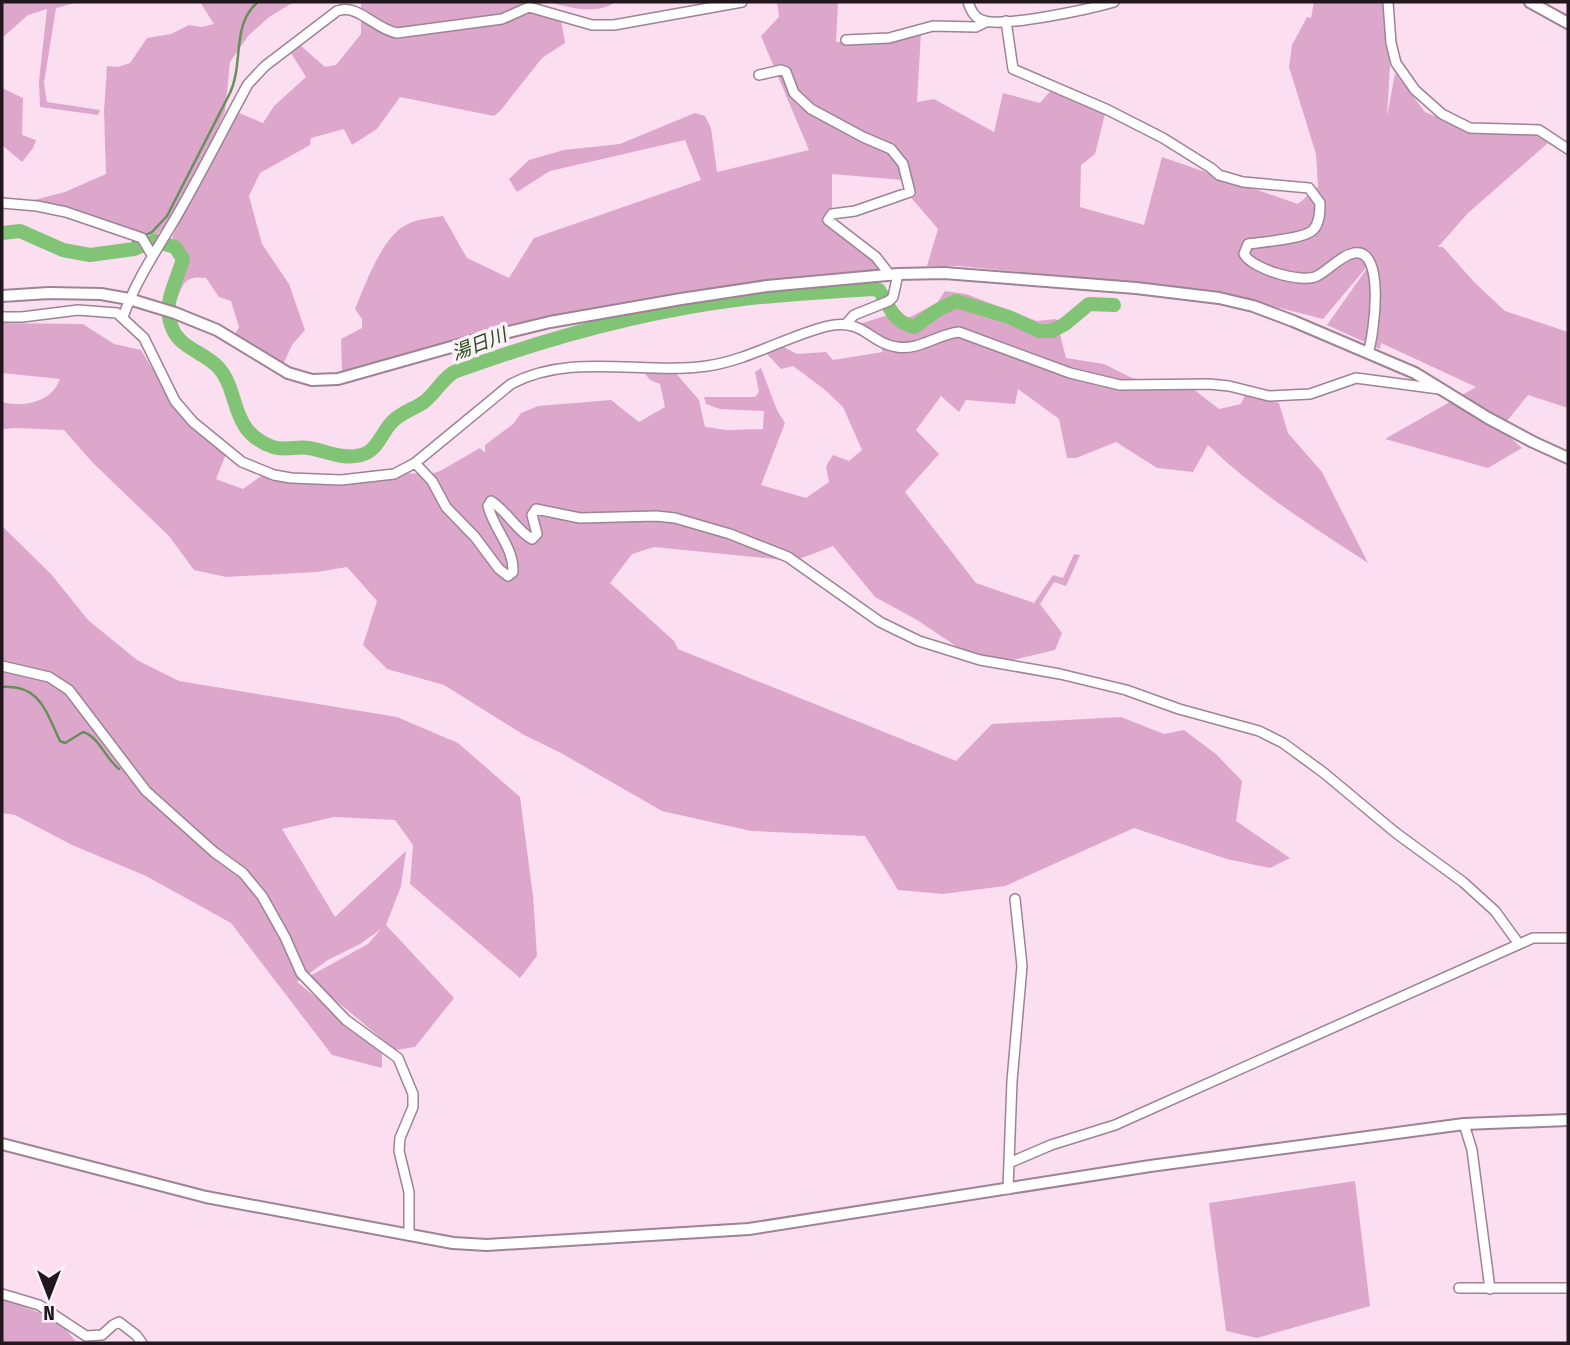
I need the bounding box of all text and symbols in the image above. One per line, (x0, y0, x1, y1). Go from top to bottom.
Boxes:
water label: 湯日川 (448, 322, 512, 365)
north arrow (14, 1261, 84, 1331)
text: N (43, 1301, 55, 1324)

